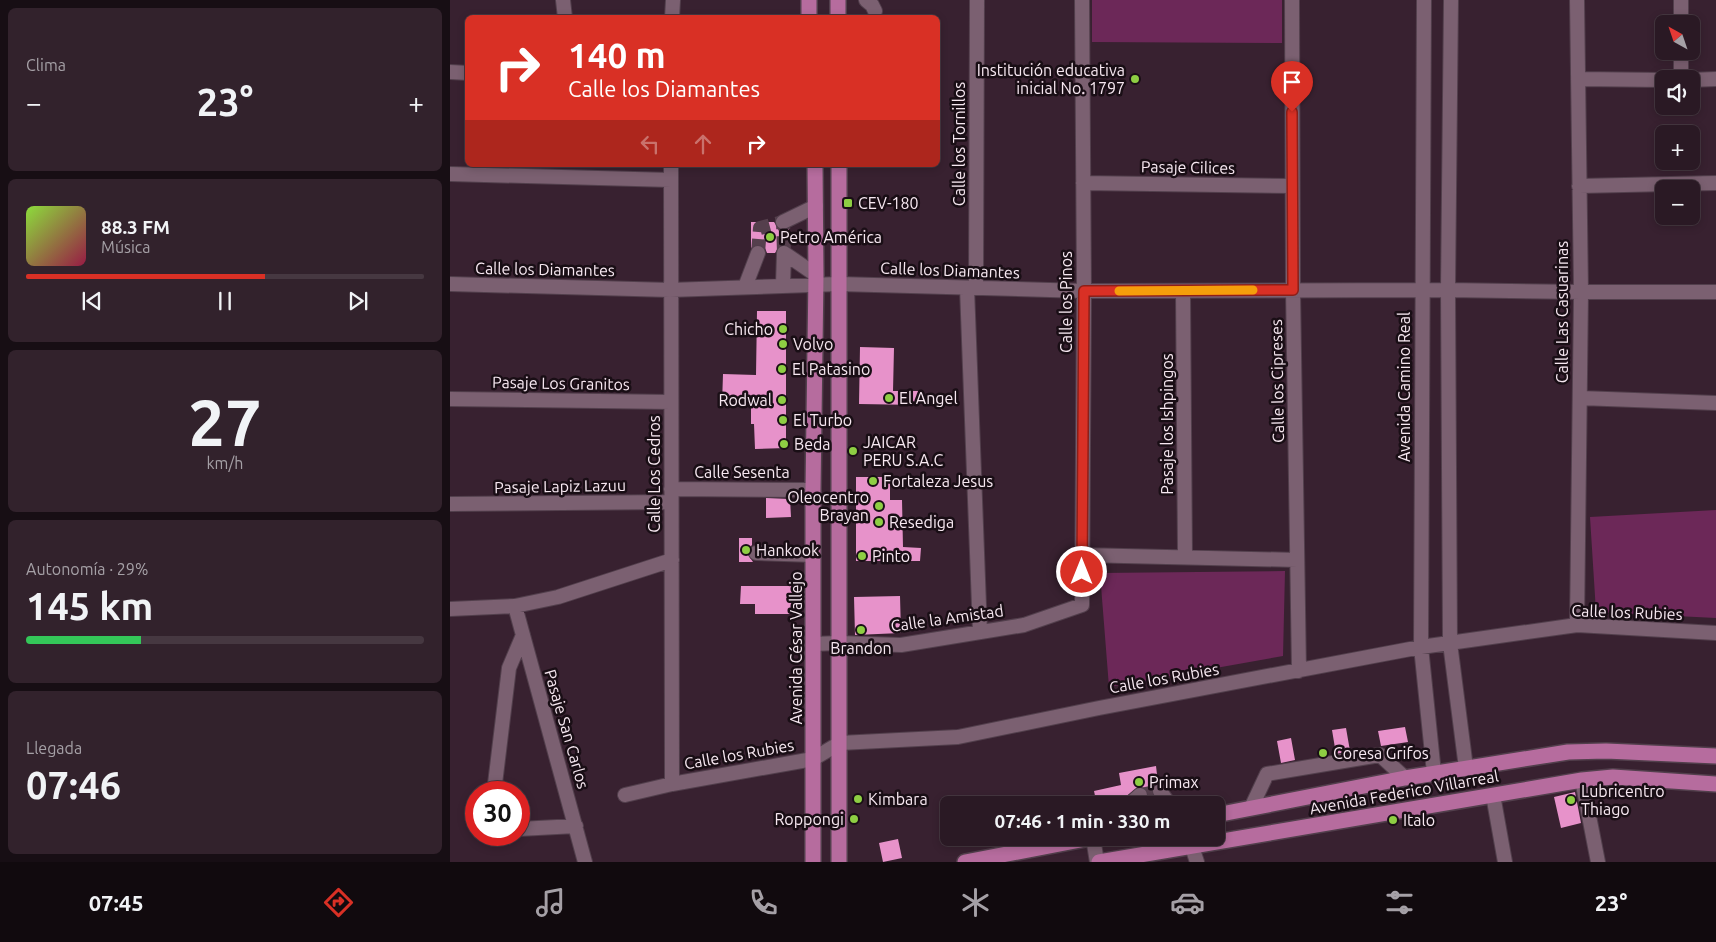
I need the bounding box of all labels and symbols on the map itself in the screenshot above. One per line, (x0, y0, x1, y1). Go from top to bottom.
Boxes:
north arrow (1655, 15, 1700, 60)
place label: Institución educativa inicial No. 1797 (977, 61, 1125, 97)
pin (1271, 61, 1313, 112)
marker: Institución educativa inicial No. 1797 (1129, 73, 1141, 85)
street label: Calle los Tornillos (950, 82, 968, 206)
street label: Pasaje Cilices (1141, 157, 1235, 177)
place label: CEV-180 (858, 194, 919, 212)
marker: CEV-180 (842, 197, 854, 209)
place label: Petro América (780, 228, 882, 246)
marker: Petro América (764, 231, 776, 243)
street label: Calle Las Casuarinas (1553, 241, 1571, 383)
street label: Calle los Pinos (1057, 251, 1075, 353)
street label: Calle los Diamantes (475, 259, 615, 279)
street label: Calle los Diamantes (880, 259, 1020, 281)
street label: Avenida Camino Real (1395, 312, 1413, 462)
street label: Calle los Cipreses (1267, 319, 1287, 443)
place label: Chicho (724, 320, 773, 338)
marker: Chicho (777, 323, 789, 335)
place label: Volvo (793, 335, 833, 353)
marker: Volvo (777, 338, 789, 350)
street label: Pasaje los Ishpingos (1158, 353, 1176, 495)
place label: El Patasino (792, 360, 870, 378)
marker: El Patasino (776, 363, 788, 375)
street label: Pasaje Los Granitos (492, 373, 630, 393)
place label: El Angel (899, 389, 958, 407)
place label: Rodwal (719, 391, 772, 409)
marker: El Angel (883, 392, 895, 404)
marker: Rodwal (776, 394, 788, 406)
place label: El Turbo (793, 411, 852, 429)
marker: El Turbo (777, 414, 789, 426)
street label: Calle Los Cedros (645, 415, 663, 533)
place label: JAICAR PERU S.A.C (863, 433, 943, 469)
place label: Beda (794, 435, 831, 453)
marker: Beda (778, 438, 790, 450)
marker: JAICAR PERU S.A.C (847, 445, 859, 457)
street label: Calle Sesenta (694, 463, 790, 481)
place label: Fortaleza Jesus (883, 472, 993, 490)
marker: Fortaleza Jesus (867, 475, 879, 487)
street label: Pasaje Lapiz Lazuu (494, 476, 626, 496)
place label: Oleocentro Brayan (787, 488, 869, 524)
marker: Oleocentro Brayan (873, 500, 885, 512)
place label: Resediga (889, 513, 954, 531)
marker: Resediga (873, 516, 885, 528)
place label: Hankook (756, 541, 819, 559)
marker: Hankook (740, 544, 752, 556)
position arrow (1055, 545, 1107, 597)
place label: Pinto (872, 547, 910, 565)
marker: Pinto (856, 550, 868, 562)
street label: Avenida César Vallejo (787, 571, 805, 725)
street label: Calle la Amistad (889, 601, 1005, 635)
street label: Calle los Rubies (1571, 601, 1683, 623)
marker: Brandon (855, 624, 867, 636)
place label: Brandon (830, 639, 892, 657)
street label: Calle los Rubies (1108, 659, 1220, 697)
street label: Pasaje San Carlos (541, 667, 593, 791)
street label: Calle los Rubies (683, 735, 795, 773)
place label: Coresa Grifos (1333, 744, 1429, 762)
marker: Coresa Grifos (1317, 747, 1329, 759)
street label: Avenida Federico Villarreal (1308, 767, 1500, 817)
place label: Primax (1149, 773, 1199, 791)
marker: Primax (1133, 776, 1145, 788)
speed limit sign: 30 (465, 781, 530, 846)
place label: Lubricentro Thiago (1581, 782, 1665, 818)
place label: Kimbara (868, 790, 928, 808)
marker: Kimbara (852, 793, 864, 805)
marker: Lubricentro Thiago (1565, 794, 1577, 806)
place label: Roppongi (774, 810, 844, 828)
place label: Italo (1403, 811, 1435, 829)
marker: Roppongi (848, 813, 860, 825)
marker: Italo (1387, 814, 1399, 826)

